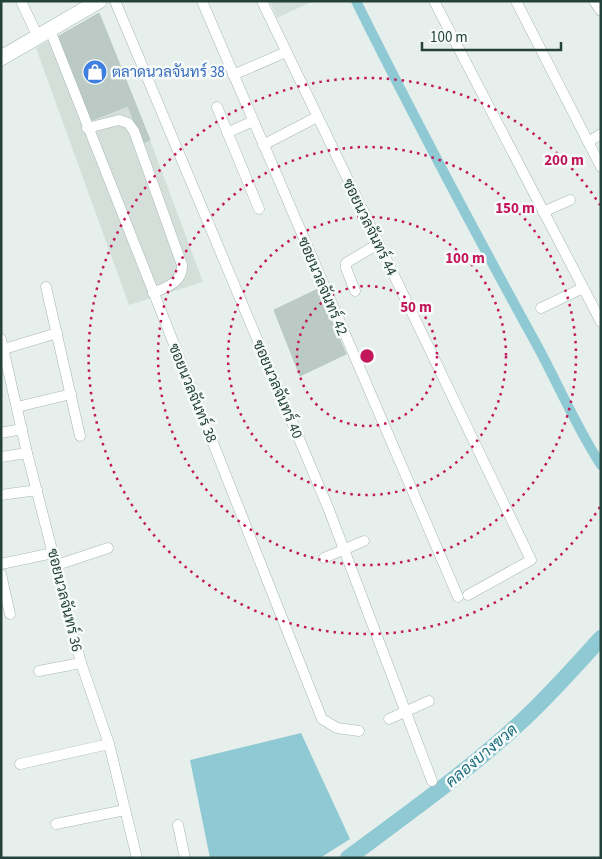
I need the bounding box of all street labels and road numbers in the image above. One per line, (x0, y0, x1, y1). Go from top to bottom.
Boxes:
street label: ซอยนวลจันทร์ 44 (337, 175, 402, 280)
street label: ซอยนวลจันทร์ 42 (292, 234, 353, 339)
street label: ซอยนวลจันทร์ 40 (247, 337, 308, 442)
street label: ซอยนวลจันทร์ 38 (163, 340, 222, 446)
street label: ซอยนวลจันทร์ 36 (42, 546, 87, 654)

